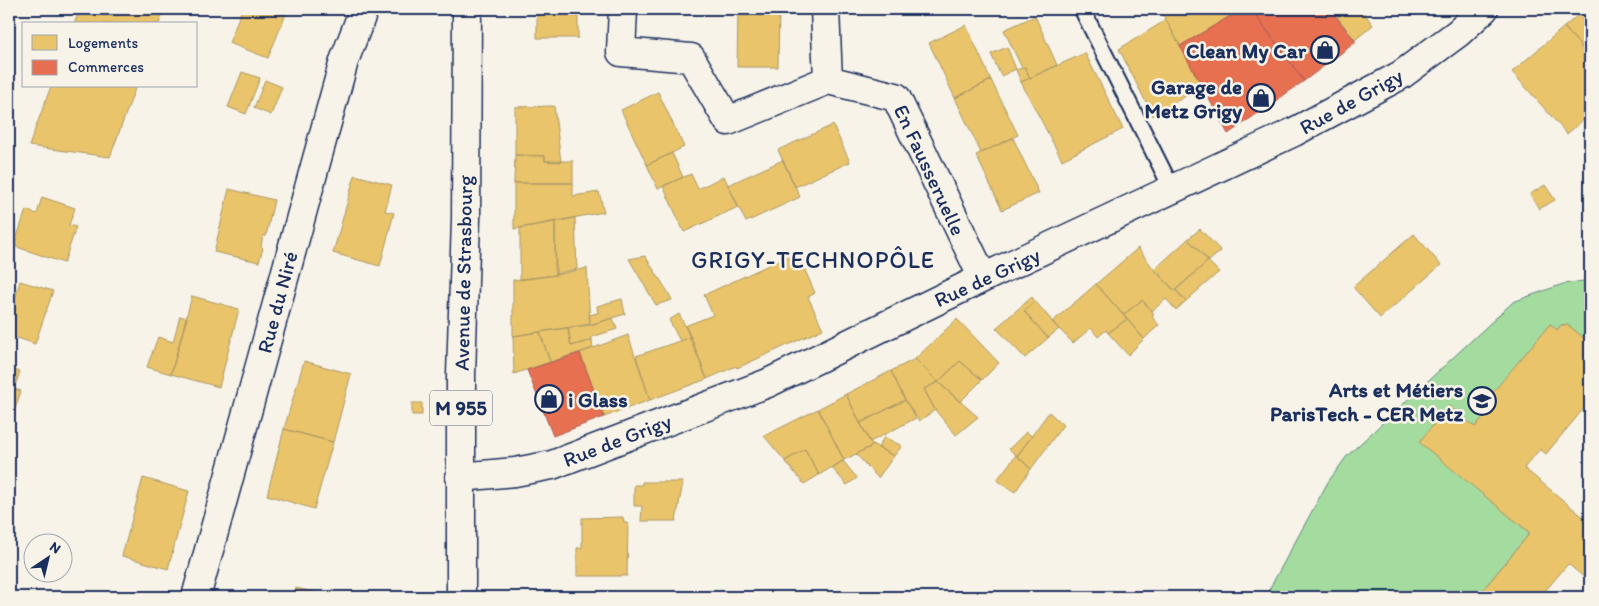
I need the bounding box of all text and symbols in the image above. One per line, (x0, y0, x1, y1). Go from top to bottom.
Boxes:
legend (22, 22, 198, 88)
text: Logements (68, 34, 139, 52)
shop icon: Clean My Car (1310, 35, 1340, 65)
place label: Clean My Car (1186, 38, 1307, 64)
text: Commerces (68, 58, 144, 76)
street label: Rue de Grigy (1295, 62, 1407, 140)
place label: Garage de Metz Grigy (1144, 74, 1242, 124)
shop icon: Garage de Metz Grigy (1246, 83, 1276, 113)
street label: En Fausseruelle (889, 101, 971, 239)
street label: Avenue de Strasbourg (449, 175, 477, 371)
street label: Rue de Grigy (930, 242, 1044, 312)
district label: GRIGY-TECHNOPÔLE (691, 245, 935, 274)
street label: Rue du Niré (251, 248, 303, 356)
place label: Arts et Métiers ParisTech - CER Metz (1270, 377, 1463, 426)
shop icon: i Glass (534, 384, 564, 414)
school or university icon: Arts et Métiers ParisTech - CER Metz (1467, 386, 1497, 416)
place label: i Glass (568, 387, 628, 412)
road number: M 955 (430, 390, 492, 426)
street label: Rue de Grigy (559, 408, 675, 472)
north arrow (22, 534, 72, 584)
text: N (46, 538, 64, 557)

